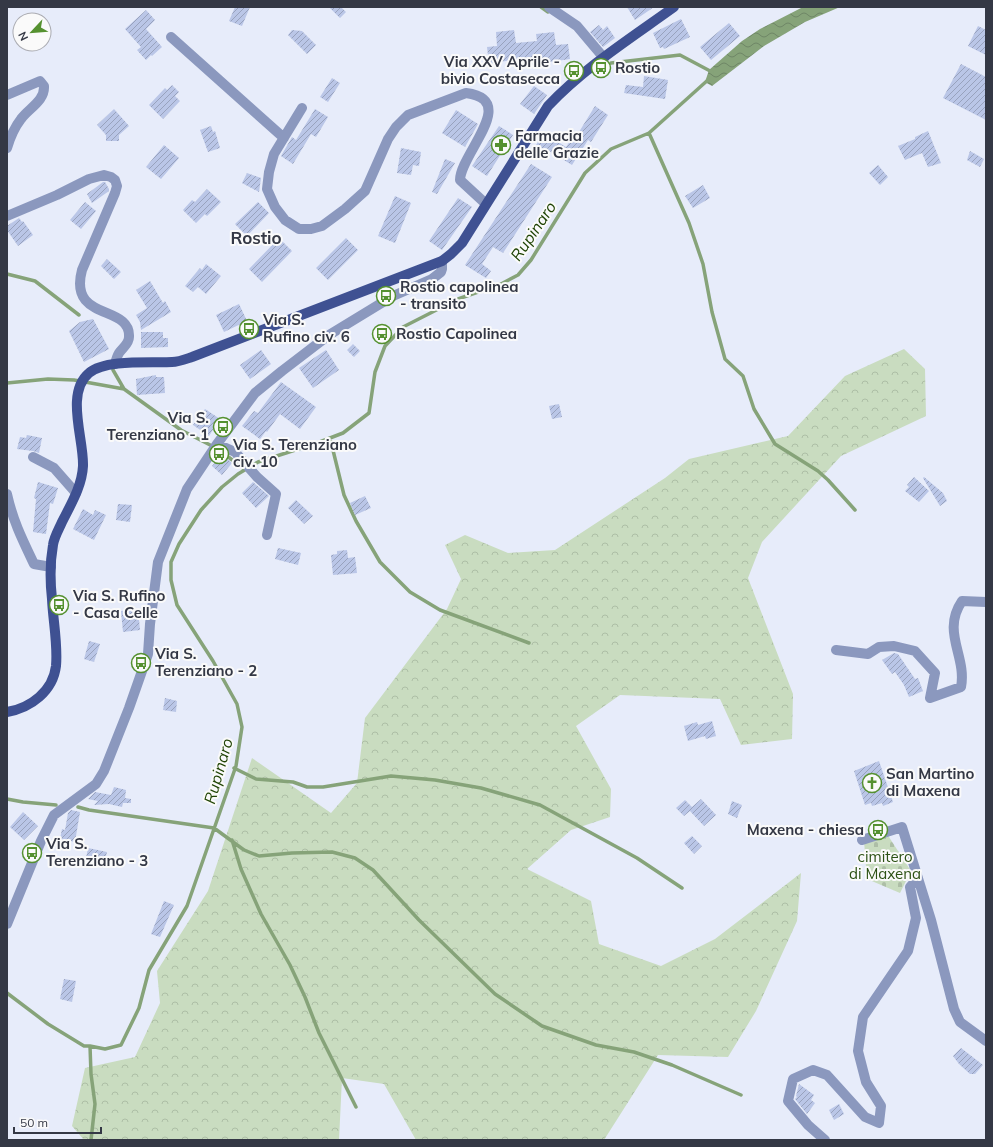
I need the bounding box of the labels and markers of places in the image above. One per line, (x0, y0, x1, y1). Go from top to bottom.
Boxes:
place label: Via XXV Aprile - bivio Costasecca (441, 52, 560, 88)
bus stop icon: Rostio (590, 57, 612, 79)
place label: Rostio (615, 58, 660, 77)
bus stop icon: Via XXV Aprile - bivio Costasecca (563, 60, 585, 82)
place label: Farmacia delle Grazie (515, 126, 599, 162)
pharmacy icon: Farmacia delle Grazie (490, 134, 512, 156)
place label: Rostio capolinea - transito (400, 277, 519, 313)
bus stop icon: Rostio capolinea - transito (375, 285, 397, 307)
place label: Via S. Rufino civ. 6 (262, 310, 350, 346)
bus stop icon: Via S. Rufino civ. 6 (238, 318, 260, 340)
bus stop icon: Rostio Capolinea (371, 323, 393, 345)
place label: Rostio Capolinea (396, 324, 517, 343)
place label: Via S. Terenziano - 1 (107, 408, 209, 444)
bus stop icon: Via S. Terenziano - 1 (212, 416, 234, 438)
place label: Via S. Terenziano civ. 10 (232, 435, 357, 471)
bus stop icon: Via S. Terenziano civ. 10 (208, 443, 230, 465)
place label: Via S. Rufino - Casa Celle (72, 586, 165, 622)
bus stop icon: Via S. Rufino - Casa Celle (48, 594, 70, 616)
place label: Via S. Terenziano - 2 (154, 644, 257, 680)
bus stop icon: Via S. Terenziano - 2 (130, 652, 152, 674)
place label: San Martino di Maxena (886, 764, 974, 800)
church icon: San Martino di Maxena (861, 772, 883, 794)
bus stop icon: Maxena - chiesa (867, 819, 889, 841)
place label: Maxena - chiesa (747, 820, 864, 839)
place label: Via S. Terenziano - 3 (45, 834, 148, 870)
bus stop icon: Via S. Terenziano - 3 (21, 842, 43, 864)

